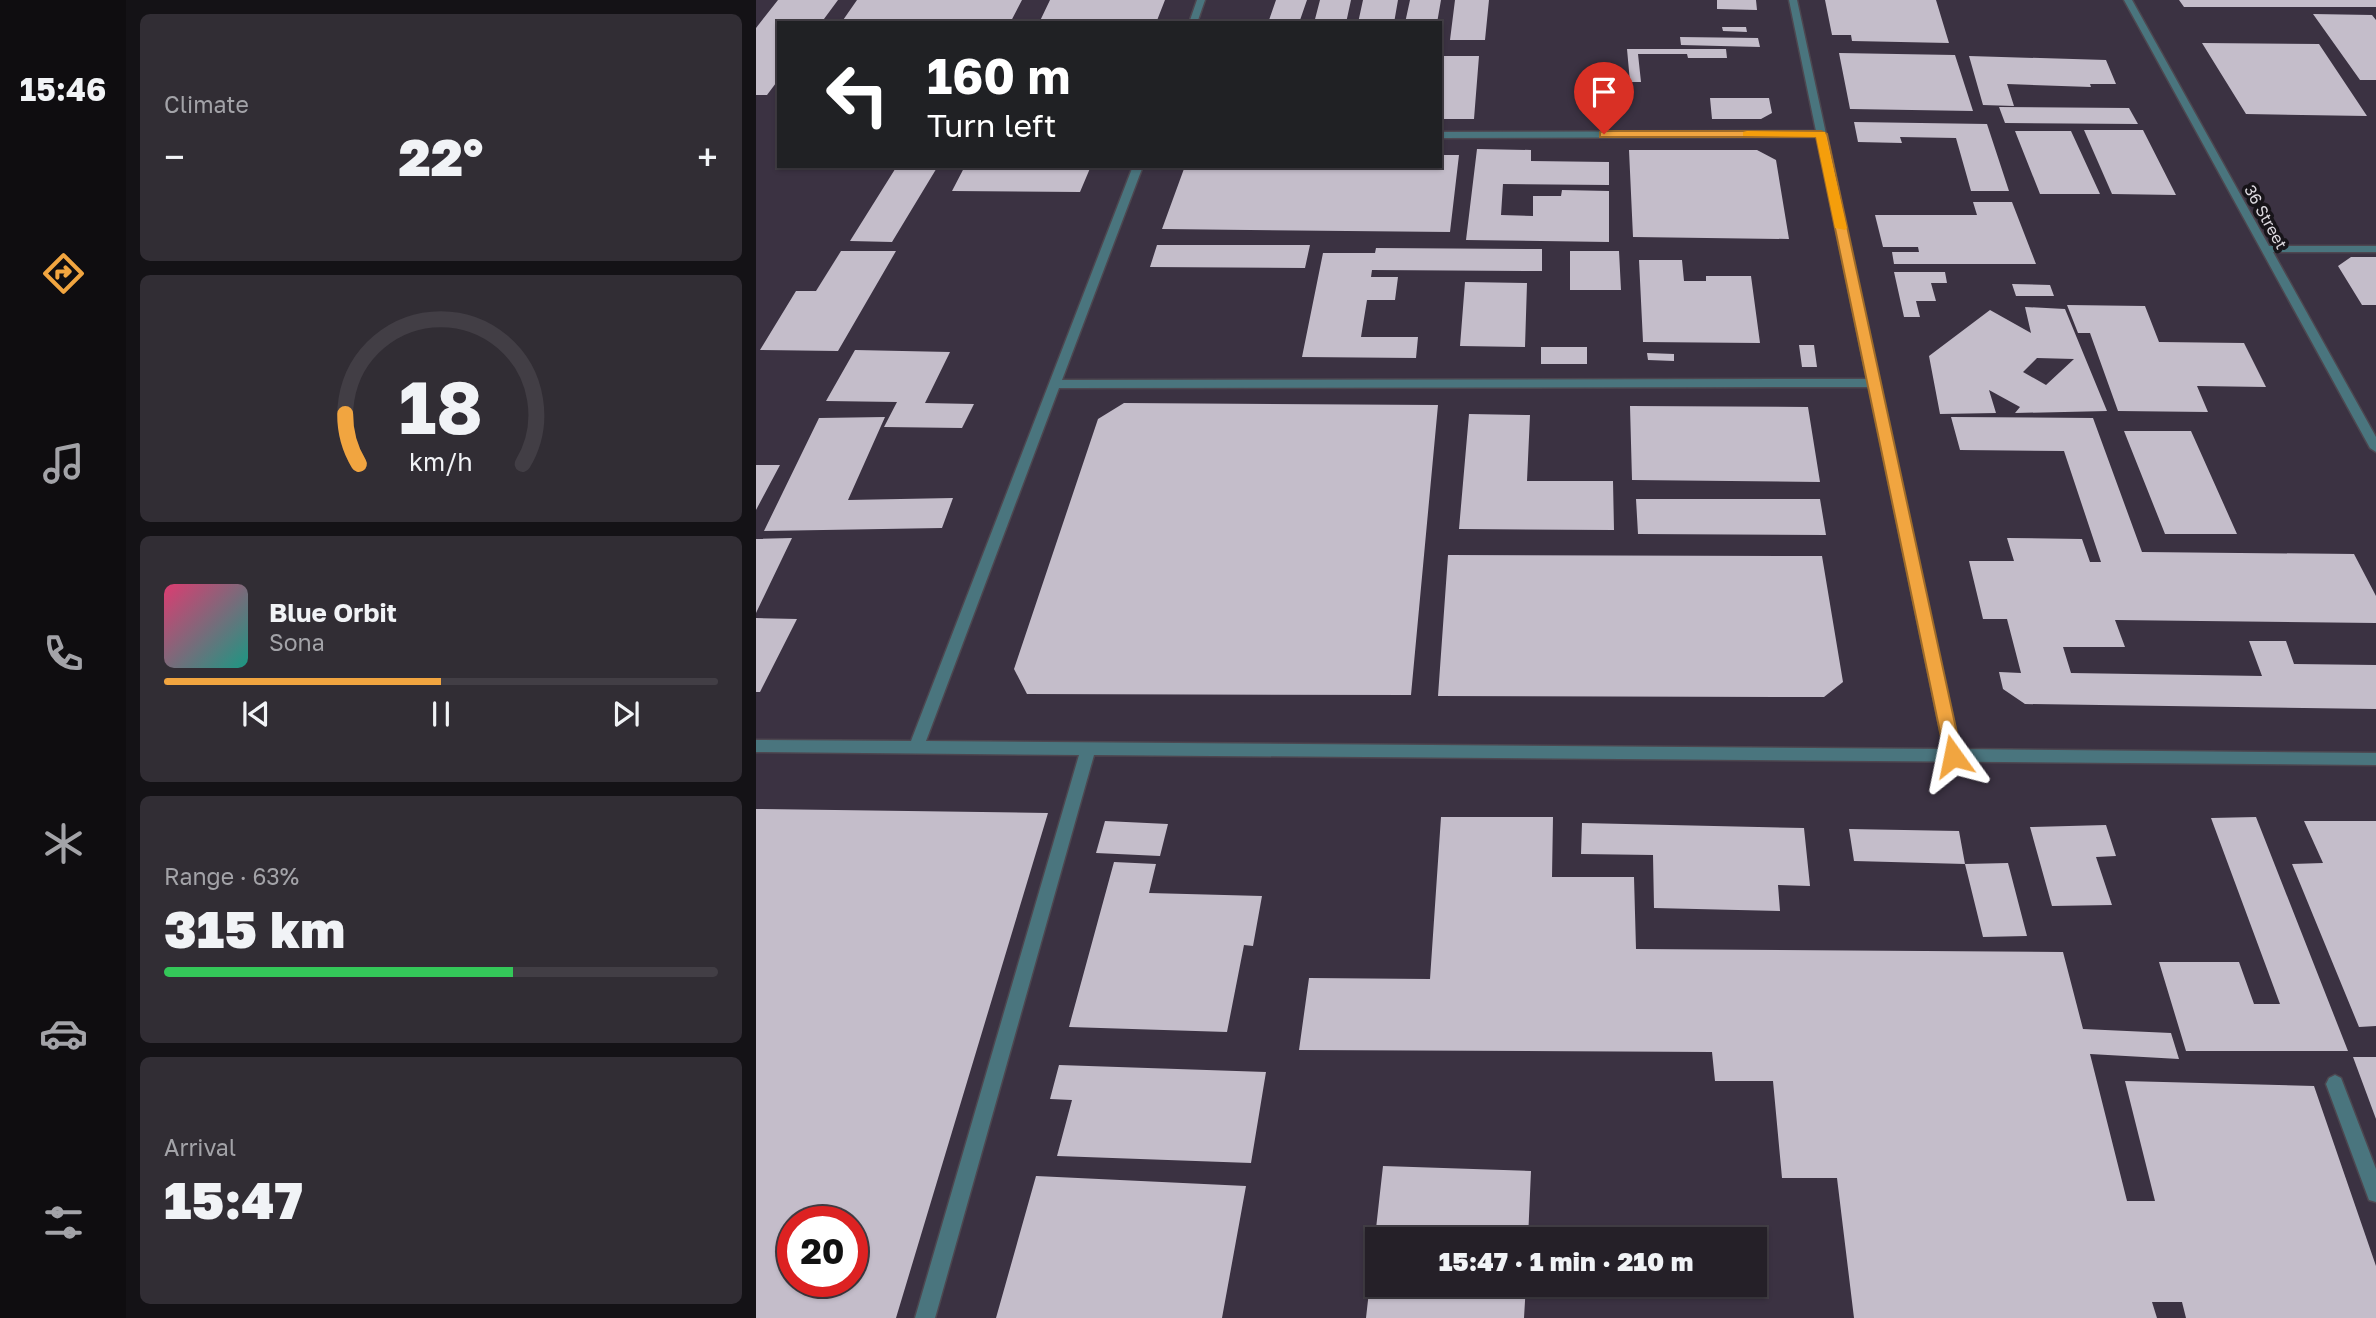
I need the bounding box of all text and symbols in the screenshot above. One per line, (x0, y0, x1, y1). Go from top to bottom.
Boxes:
text: 160 m (927, 46, 1070, 105)
icon: left (812, 49, 903, 140)
pin (1574, 62, 1634, 134)
text: 15:46 (20, 70, 106, 108)
icon: arrive (1585, 73, 1623, 111)
text: Climate (164, 90, 249, 118)
text: Turn left (927, 106, 1056, 144)
text: 22° (399, 125, 483, 187)
text: − (164, 134, 185, 179)
text: + (697, 134, 718, 179)
street label: 36 Street (2240, 181, 2292, 253)
icon: directions (39, 249, 88, 298)
text: 18 (399, 364, 483, 451)
icon: music (39, 439, 88, 488)
text: km/h (409, 446, 473, 477)
text: Blue Orbit (269, 597, 397, 628)
text: Sona (269, 628, 325, 656)
icon: phone (39, 629, 88, 678)
icon: previous (237, 695, 275, 733)
icon: pause (422, 695, 460, 733)
icon: next (607, 695, 645, 733)
position arrow (1916, 719, 1990, 793)
icon: climate (39, 819, 88, 868)
text: Range · 63% (164, 862, 299, 890)
text: 315 km (164, 897, 345, 959)
icon: car (39, 1009, 88, 1058)
text: Arrival (164, 1133, 236, 1161)
text: 15:47 (164, 1168, 303, 1230)
icon: filters (39, 1198, 88, 1247)
speed limit sign: 20 (777, 1206, 868, 1297)
text: 15:47 · 1 min · 210 m (1439, 1246, 1693, 1277)

